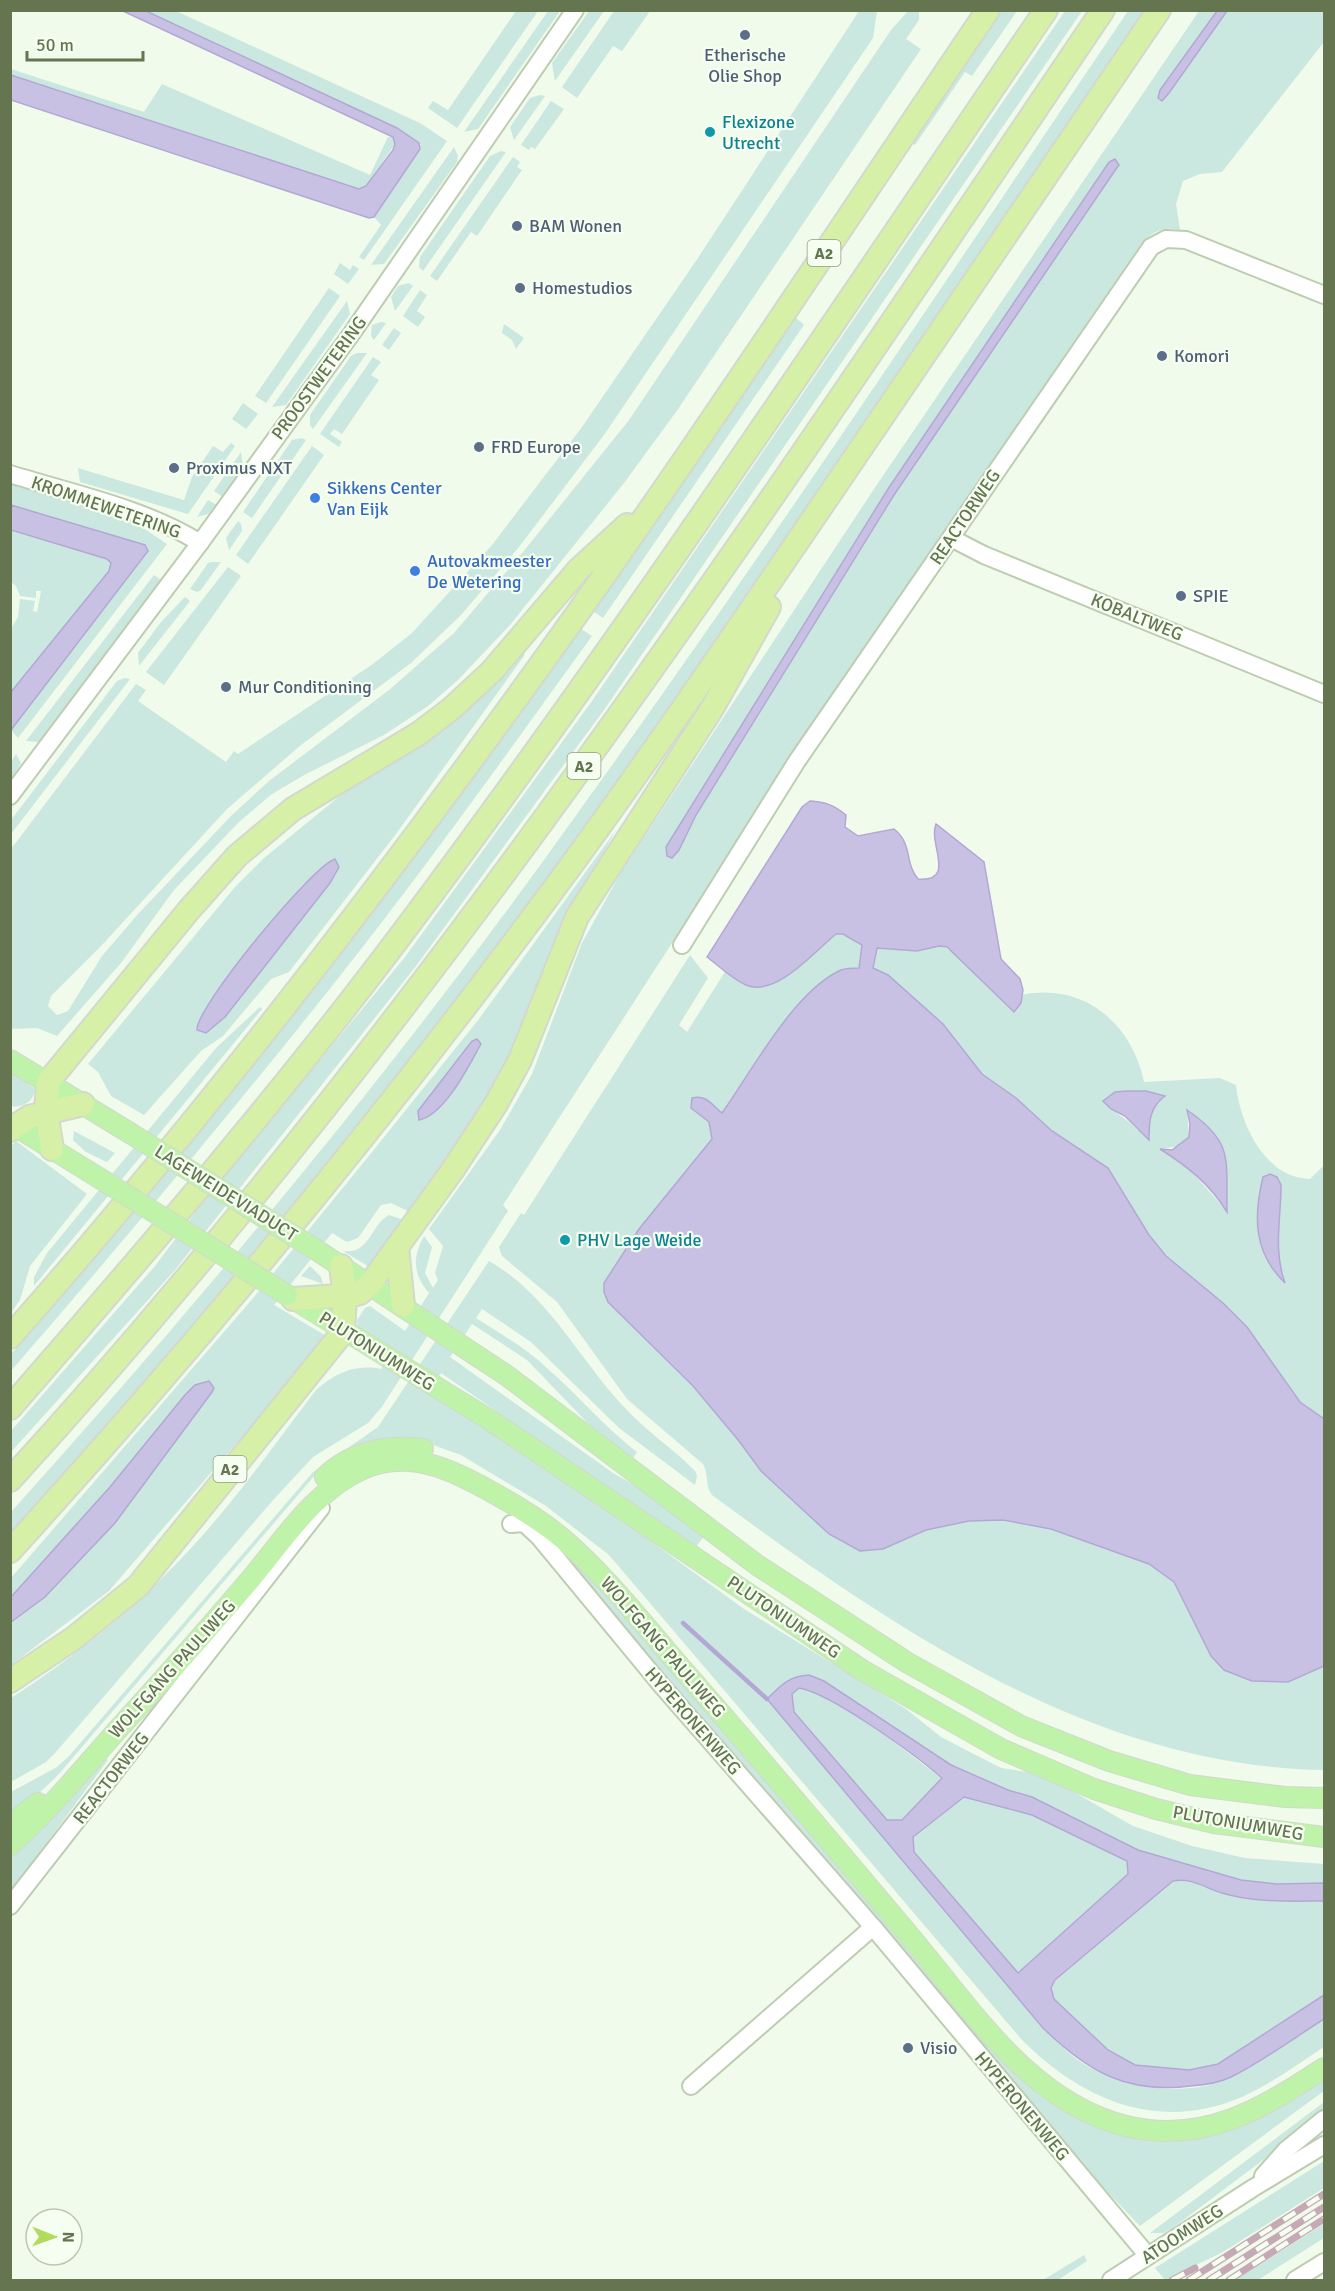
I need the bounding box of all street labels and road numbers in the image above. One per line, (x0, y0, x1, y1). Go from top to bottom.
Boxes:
road number: A2 (808, 240, 840, 266)
street label: PROOSTWETERING (267, 312, 371, 444)
street label: REACTORWEG (925, 465, 1005, 569)
street label: KROMMEWETERING (28, 471, 184, 543)
street label: KOBALTWEG (1088, 589, 1186, 645)
road number: A2 (568, 753, 600, 779)
street label: LAGEWEIDEVIADUCT (151, 1140, 302, 1246)
street label: PLUTONIUMWEG (315, 1307, 439, 1395)
road number: A2 (214, 1456, 246, 1482)
street label: PLUTONIUMWEG (723, 1571, 845, 1663)
street label: WOLFGANG PAULIWEG (596, 1572, 730, 1722)
street label: WOLFGANG PAULIWEG (104, 1595, 240, 1743)
street label: HYPERONENWEG (640, 1663, 746, 1779)
street label: REACTORWEG (68, 1728, 154, 1828)
street label: PLUTONIUMWEG (1171, 1801, 1305, 1845)
street label: HYPERONENWEG (970, 2047, 1074, 2165)
street label: ATOOMWEG (1137, 2199, 1227, 2269)

